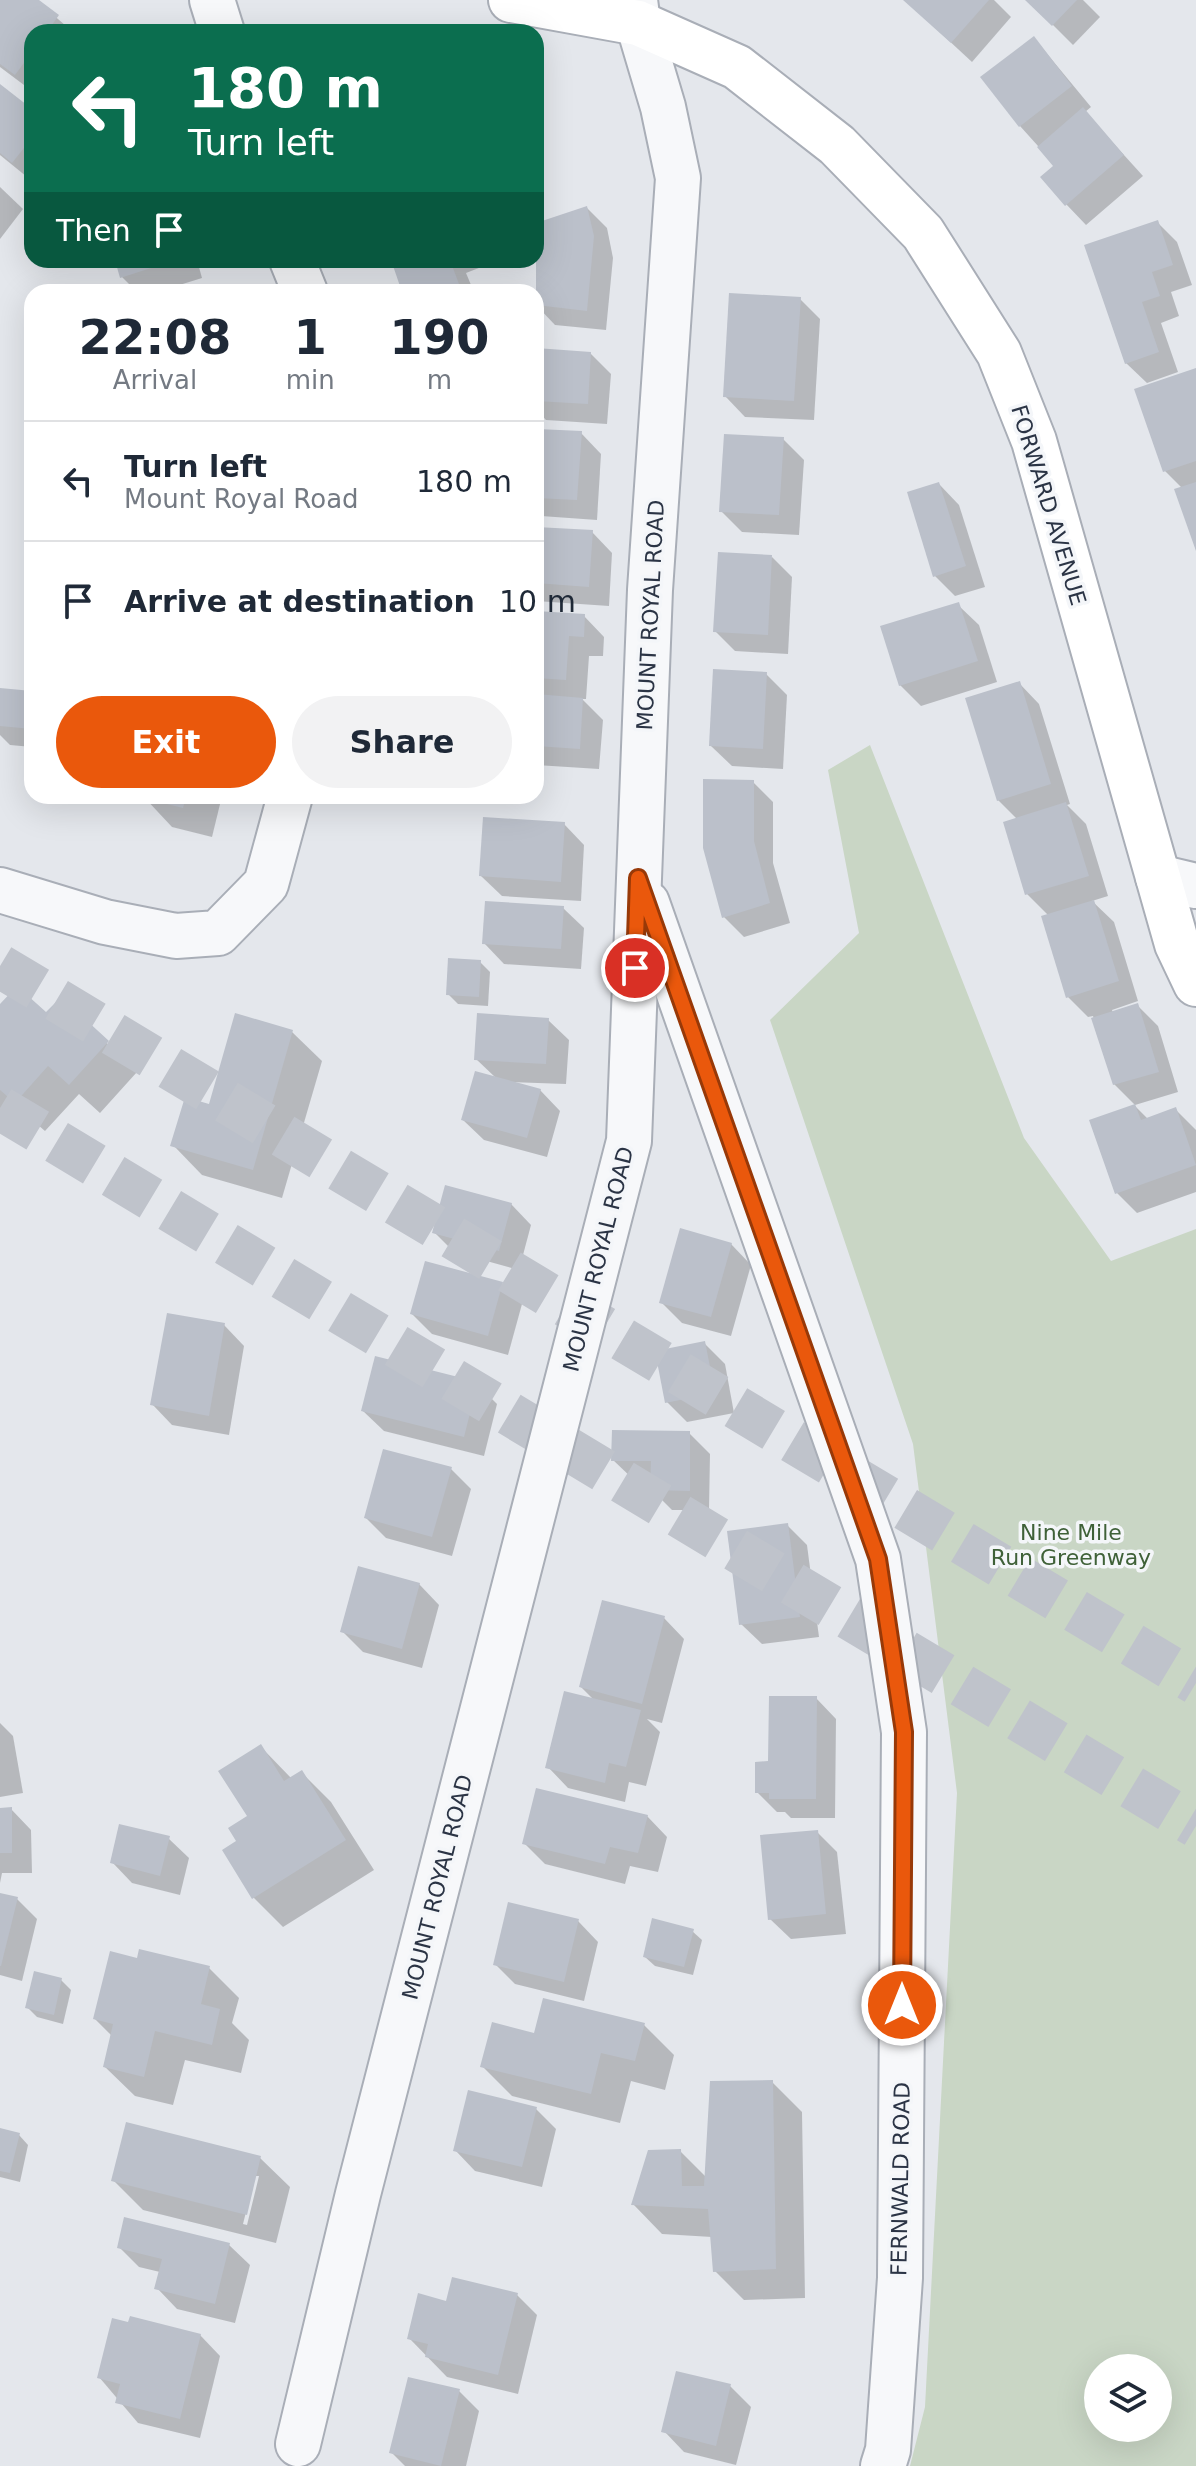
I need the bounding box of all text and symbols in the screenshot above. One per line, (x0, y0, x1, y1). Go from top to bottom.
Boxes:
text: 180 m (188, 55, 383, 120)
icon: left (56, 56, 160, 160)
text: Turn left (188, 122, 334, 163)
icon: arrive (147, 208, 191, 252)
text: Then (56, 213, 131, 248)
text: 22:08 (78, 309, 231, 365)
text: 1 (294, 309, 327, 365)
text: 190 (389, 309, 489, 365)
text: Arrival (113, 365, 197, 395)
text: min (286, 365, 335, 395)
text: m (427, 365, 452, 395)
street label: FORWARD AVENUE (1006, 402, 1091, 608)
text: Turn left (124, 449, 267, 484)
icon: left (56, 459, 100, 503)
text: 180 m (416, 464, 512, 499)
text: Mount Royal Road (124, 484, 359, 514)
street label: MOUNT ROYAL ROAD (632, 499, 669, 731)
icon: arrive (56, 579, 100, 623)
text: Arrive at destination (124, 584, 475, 619)
text: 10 m (499, 584, 576, 619)
button: Exit (56, 696, 276, 788)
button: Share (292, 696, 512, 788)
pin (601, 934, 669, 1002)
icon: arrive (613, 946, 657, 990)
street label: MOUNT ROYAL ROAD (558, 1144, 639, 1374)
park label: Nine Mile Run Greenway (991, 1520, 1151, 1570)
street label: MOUNT ROYAL ROAD (397, 1772, 478, 2002)
position arrow (860, 1963, 944, 2047)
street label: FERNWALD ROAD (886, 2082, 915, 2276)
map controls (1084, 2354, 1172, 2442)
button: layers (1084, 2354, 1172, 2442)

